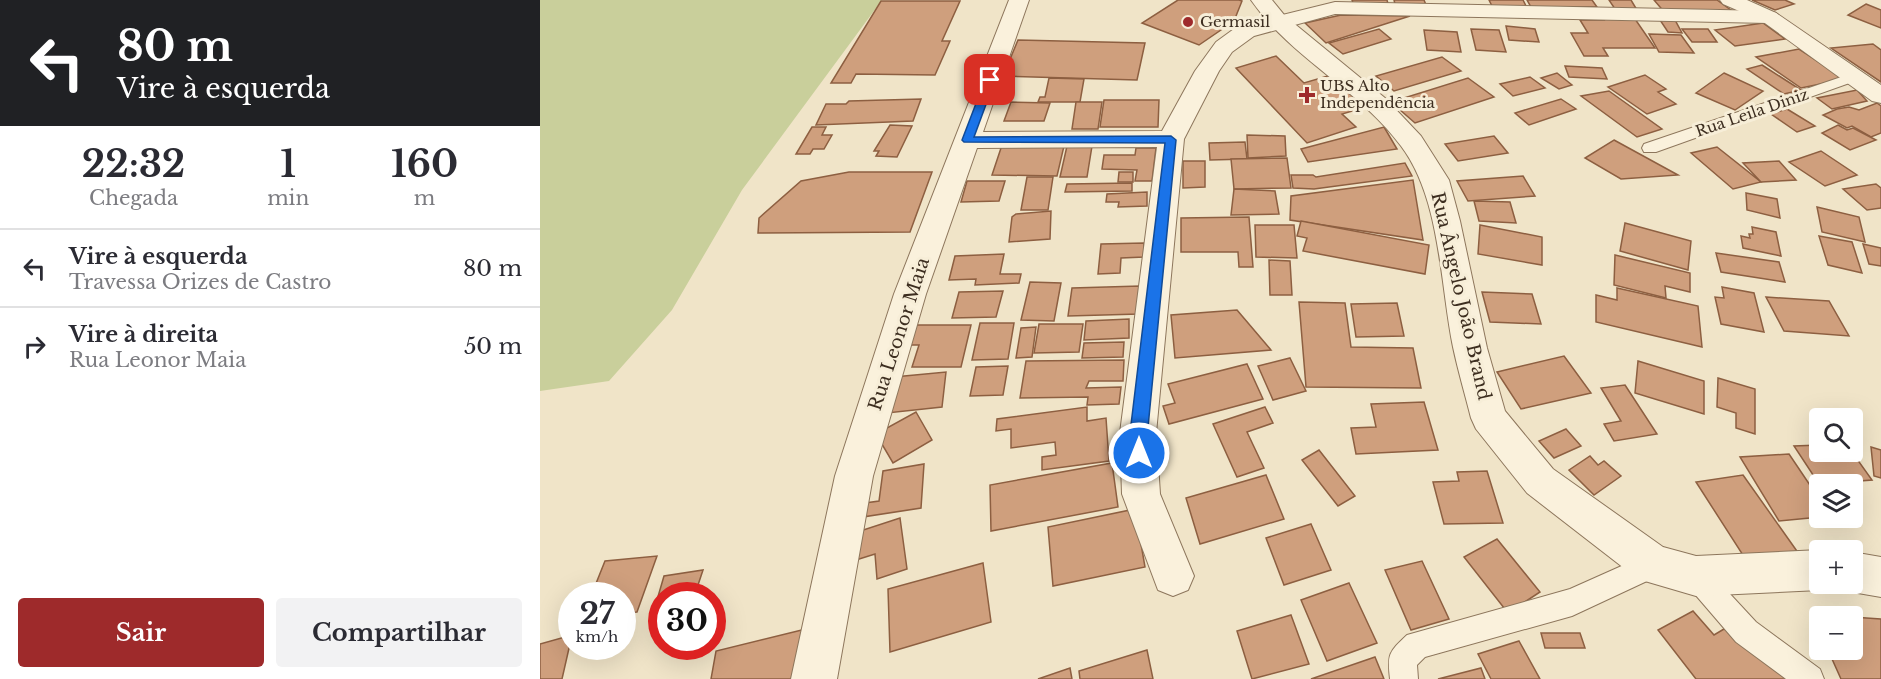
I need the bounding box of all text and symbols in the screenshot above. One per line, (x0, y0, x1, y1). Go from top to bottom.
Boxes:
place label: Germasil (1200, 12, 1270, 31)
marker: Germasil (1181, 15, 1195, 29)
text: 80 m (117, 20, 233, 72)
icon: left (18, 24, 96, 102)
pin (964, 54, 1015, 105)
icon: arrive (973, 63, 1006, 96)
text: Vire à esquerda (117, 72, 330, 105)
place label: UBS Alto Independência (1320, 76, 1436, 112)
street label: Rua Leila Diniz (1693, 84, 1811, 141)
marker: UBS Alto Independência (1298, 86, 1316, 104)
text: 22:32 (82, 142, 185, 187)
text: 1 (280, 142, 296, 187)
text: 160 (391, 142, 458, 187)
text: Chegada (89, 186, 178, 210)
text: min (267, 186, 309, 210)
text: m (414, 186, 435, 210)
street label: Rua Ângelo João Brand (1426, 190, 1497, 402)
text: Vire à esquerda (69, 243, 248, 270)
icon: left (18, 252, 51, 285)
text: 80 m (463, 255, 522, 282)
street label: Rua Leonor Maia (864, 255, 934, 413)
text: Travessa Orizes de Castro (69, 270, 331, 294)
text: Vire à direita (69, 321, 218, 348)
icon: right (18, 330, 51, 363)
text: 50 m (464, 333, 522, 360)
text: Rua Leonor Maia (69, 348, 246, 372)
map controls (1809, 408, 1863, 660)
button: search (1809, 408, 1863, 462)
position arrow (1107, 421, 1171, 485)
button: layers (1809, 474, 1863, 528)
button: + (1809, 540, 1863, 594)
speed limit sign: 30 (648, 582, 726, 660)
text: 27 (579, 595, 615, 632)
button: Sair (18, 598, 264, 667)
button: Compartilhar (276, 598, 522, 667)
button: − (1809, 606, 1863, 660)
text: km/h (576, 627, 618, 646)

